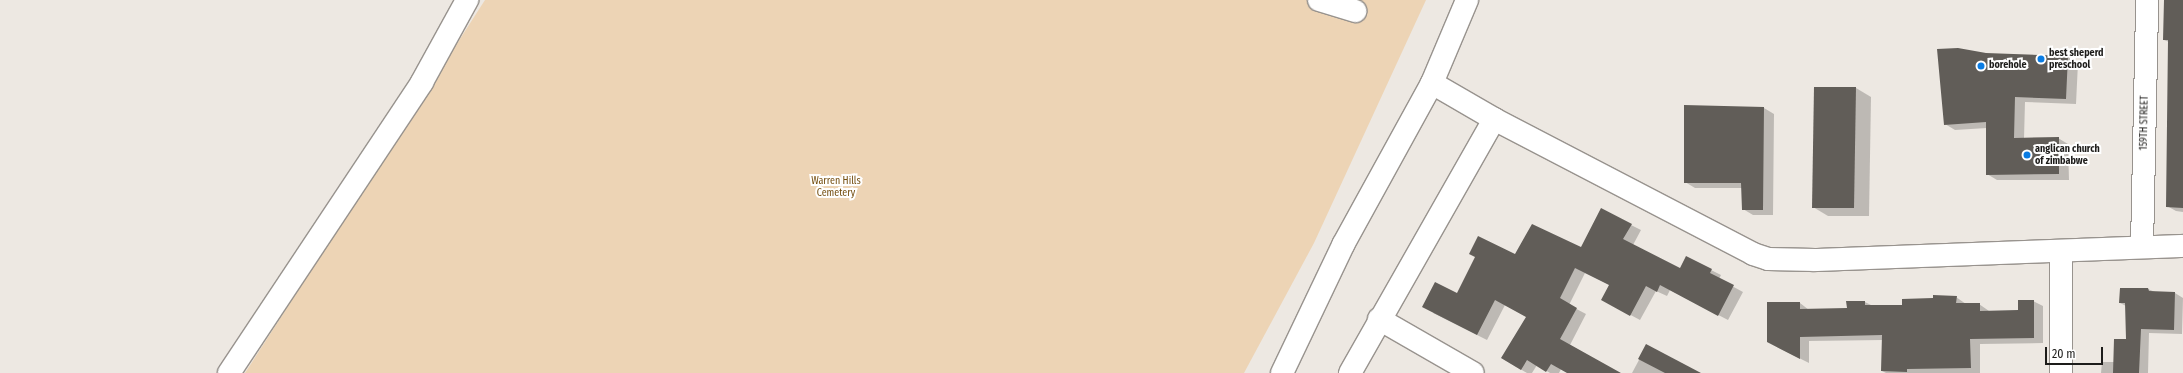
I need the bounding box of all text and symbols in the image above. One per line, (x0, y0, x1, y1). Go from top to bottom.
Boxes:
place label: best sheperd preschool (2049, 47, 2103, 70)
marker: best sheperd preschool (2036, 54, 2046, 64)
place label: borehole (1989, 60, 2027, 72)
marker: borehole (1976, 61, 1986, 71)
street label: 159TH STREET (2139, 95, 2151, 151)
place label: anglican church of zimbabwe (2035, 143, 2100, 166)
marker: anglican church of zimbabwe (2022, 150, 2032, 160)
park label: Warren Hills Cemetery (811, 175, 861, 198)
scale bar (2047, 339, 2105, 365)
text: 20 m (2052, 347, 2076, 361)

